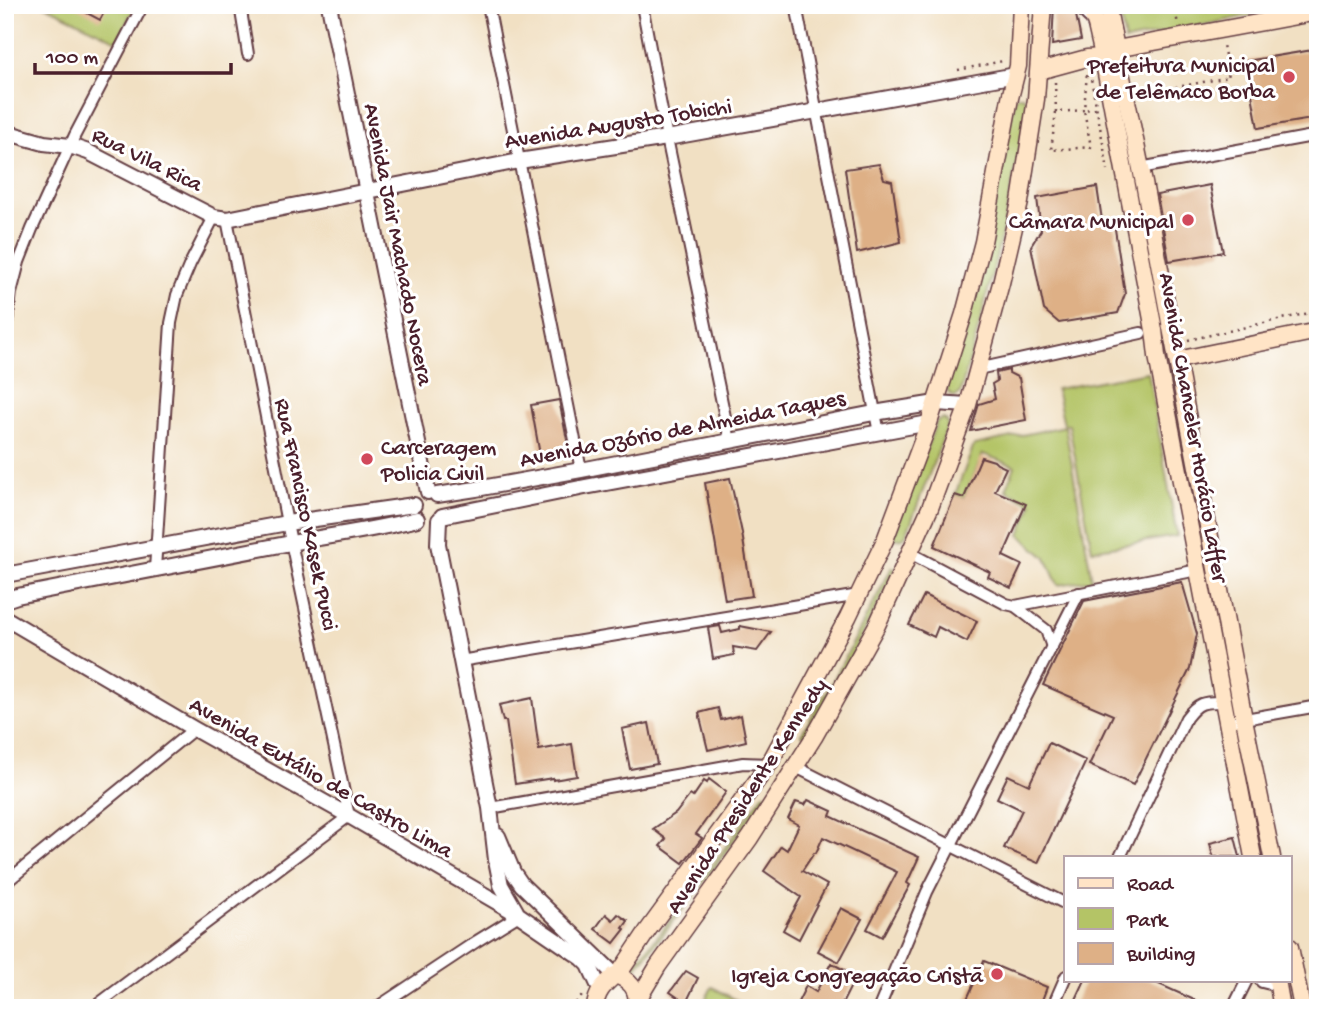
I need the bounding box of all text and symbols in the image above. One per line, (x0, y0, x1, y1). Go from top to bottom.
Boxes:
scale bar (35, 32, 231, 76)
text: 100 m (45, 47, 98, 72)
place label: Prefeitura Municipal de Telêmaco Borba (1086, 54, 1276, 107)
marker: Prefeitura Municipal de Telêmaco Borba (1281, 69, 1297, 85)
street label: Avenida Augusto Tobichi (503, 94, 734, 157)
street label: Avenida Jair Machado Nocera (356, 101, 437, 389)
street label: Rua Vila Rica (87, 123, 207, 200)
place label: Câmara Municipal (1009, 210, 1174, 237)
marker: Câmara Municipal (1180, 212, 1196, 228)
street label: Avenida Chanceler Horácio Laffer (1151, 271, 1232, 586)
street label: Avenida Ozório de Almeida Taques (518, 386, 848, 475)
street label: Rua Francisco Kasek Pucci (267, 396, 342, 633)
place label: Carceragem Policia Civil (380, 436, 496, 489)
marker: Carceragem Policia Civil (359, 451, 375, 467)
street label: Avenida Presidente Kennedy (662, 674, 834, 920)
street label: Avenida Eutálio de Castro Lima (184, 692, 458, 866)
legend (1064, 856, 1292, 982)
text: Road (1127, 874, 1175, 899)
text: Park (1126, 910, 1170, 935)
text: Building (1126, 944, 1196, 969)
place label: Igreja Congregação Cristã (731, 964, 984, 991)
marker: Igreja Congregação Cristã (989, 966, 1005, 982)

